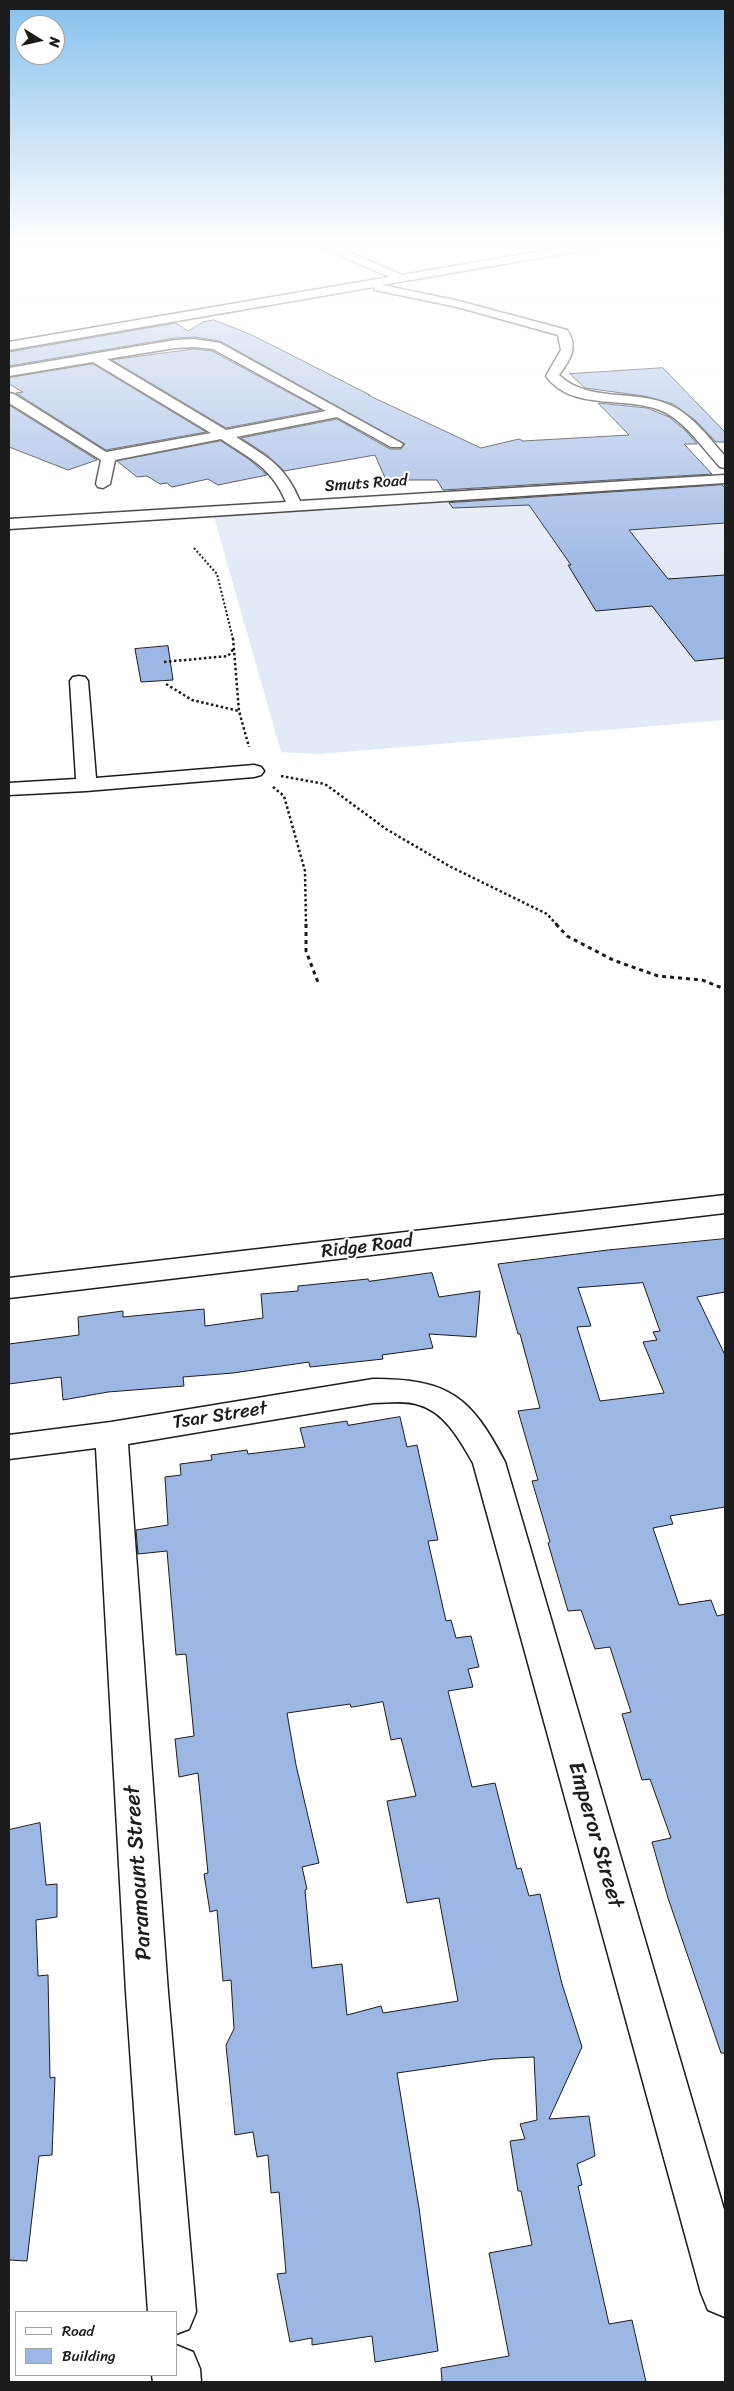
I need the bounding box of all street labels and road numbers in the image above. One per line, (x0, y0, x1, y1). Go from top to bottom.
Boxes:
street label: Smuts Road (324, 472, 408, 496)
street label: Ridge Road (320, 1230, 414, 1264)
street label: Tsar Street (171, 1397, 269, 1435)
street label: Emperor Street (562, 1759, 628, 1911)
street label: Paramount Street (120, 1785, 158, 1961)

